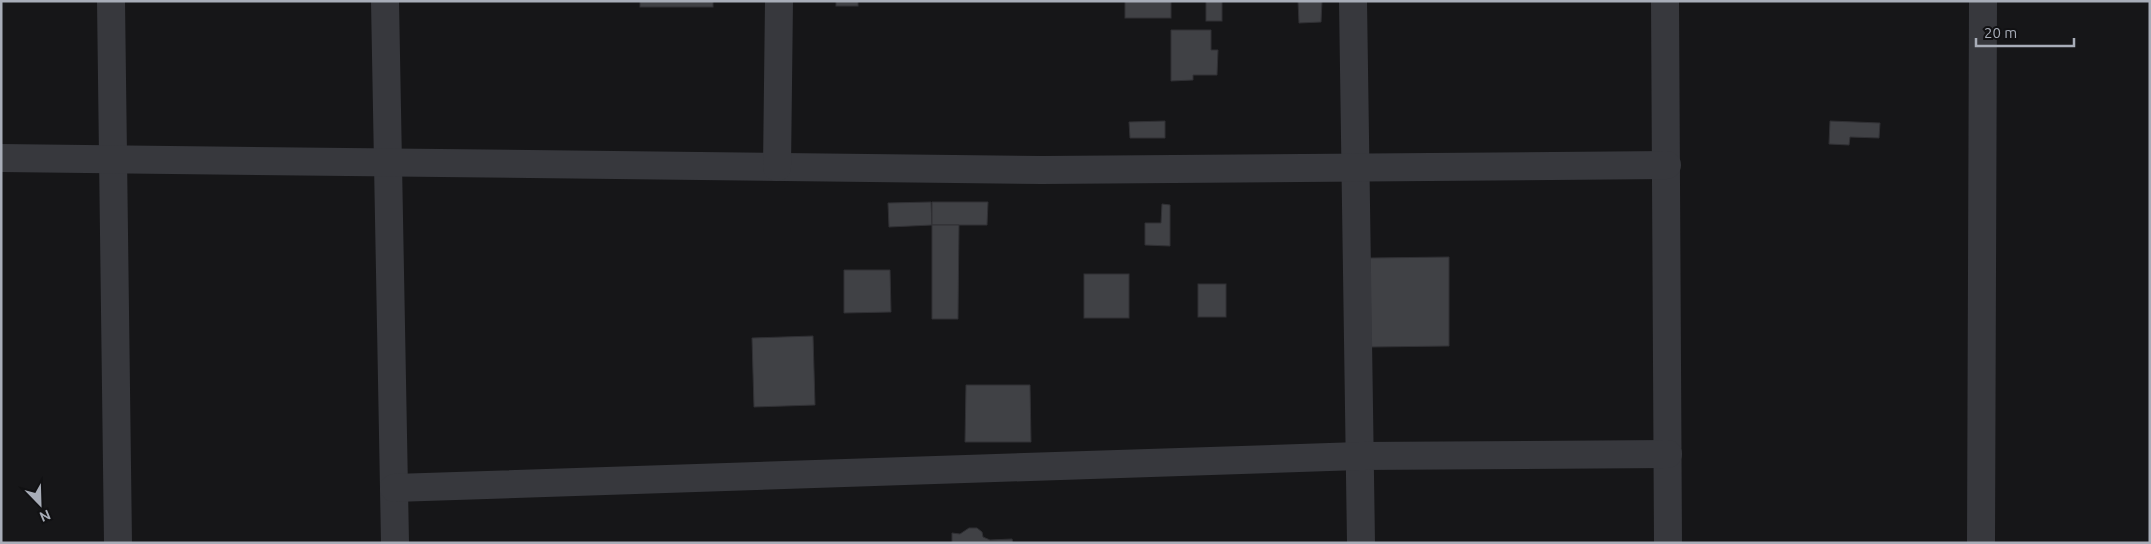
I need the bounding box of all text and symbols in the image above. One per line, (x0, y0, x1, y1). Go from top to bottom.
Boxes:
scale bar (1976, 15, 2074, 47)
text: 20 m (1984, 24, 2017, 41)
north arrow (15, 479, 65, 529)
text: N (37, 507, 53, 525)

